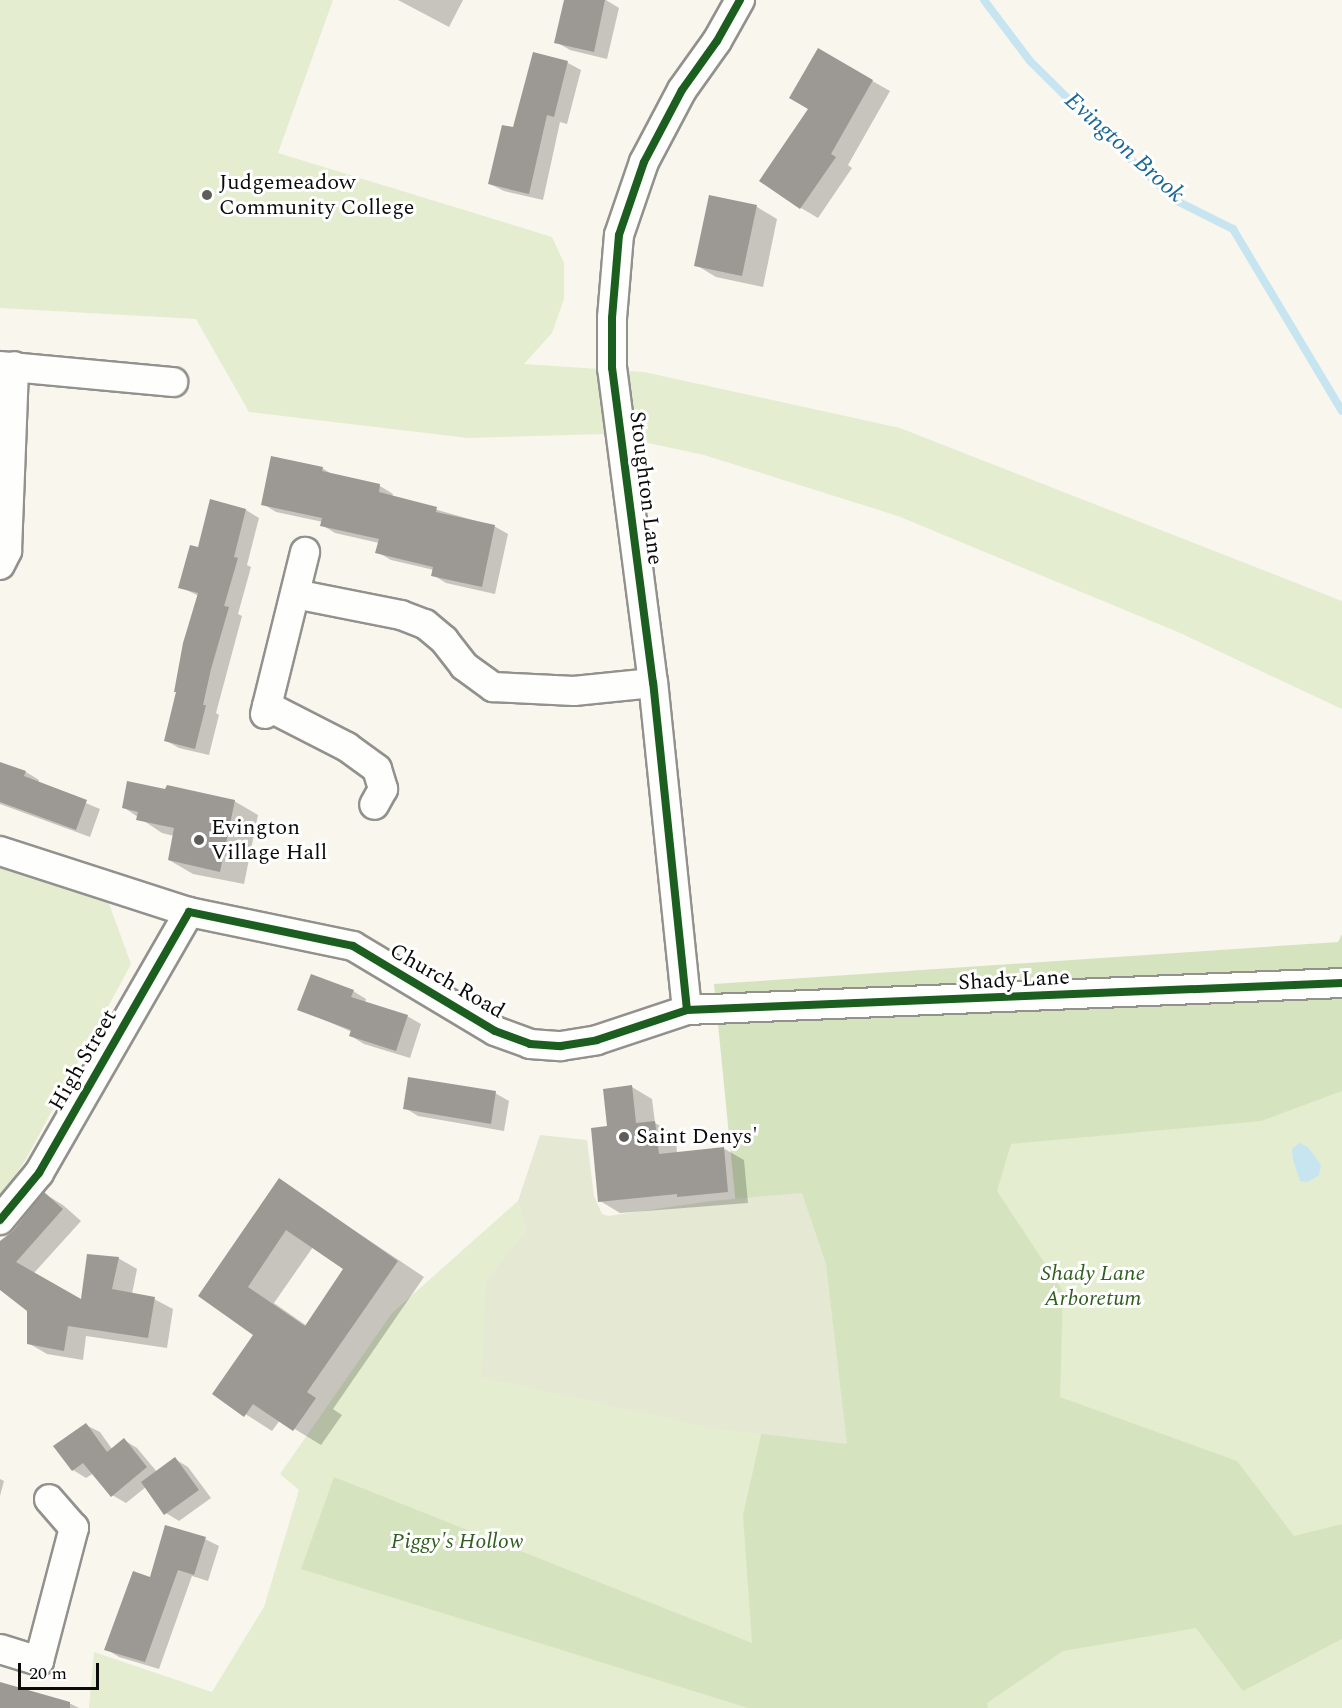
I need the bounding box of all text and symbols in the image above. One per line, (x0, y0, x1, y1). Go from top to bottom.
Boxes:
water label: Evington Brook (1058, 87, 1190, 209)
place label: Judgemeadow Community College (219, 169, 414, 220)
marker: Judgemeadow Community College (200, 188, 214, 202)
street label: Stoughton Lane (623, 410, 669, 566)
place label: Evington Village Hall (211, 814, 327, 866)
marker: Evington Village Hall (192, 833, 206, 847)
street label: Church Road (385, 937, 509, 1025)
street label: Shady Lane (958, 964, 1070, 996)
street label: High Street (43, 1005, 123, 1115)
place label: Saint Denys' (636, 1124, 758, 1150)
marker: Saint Denys' (617, 1130, 631, 1144)
park label: Shady Lane Arboretum (1041, 1260, 1145, 1312)
park label: Piggy's Hollow (391, 1529, 523, 1555)
scale bar (21, 1651, 102, 1689)
text: 20 m (29, 1660, 67, 1687)

